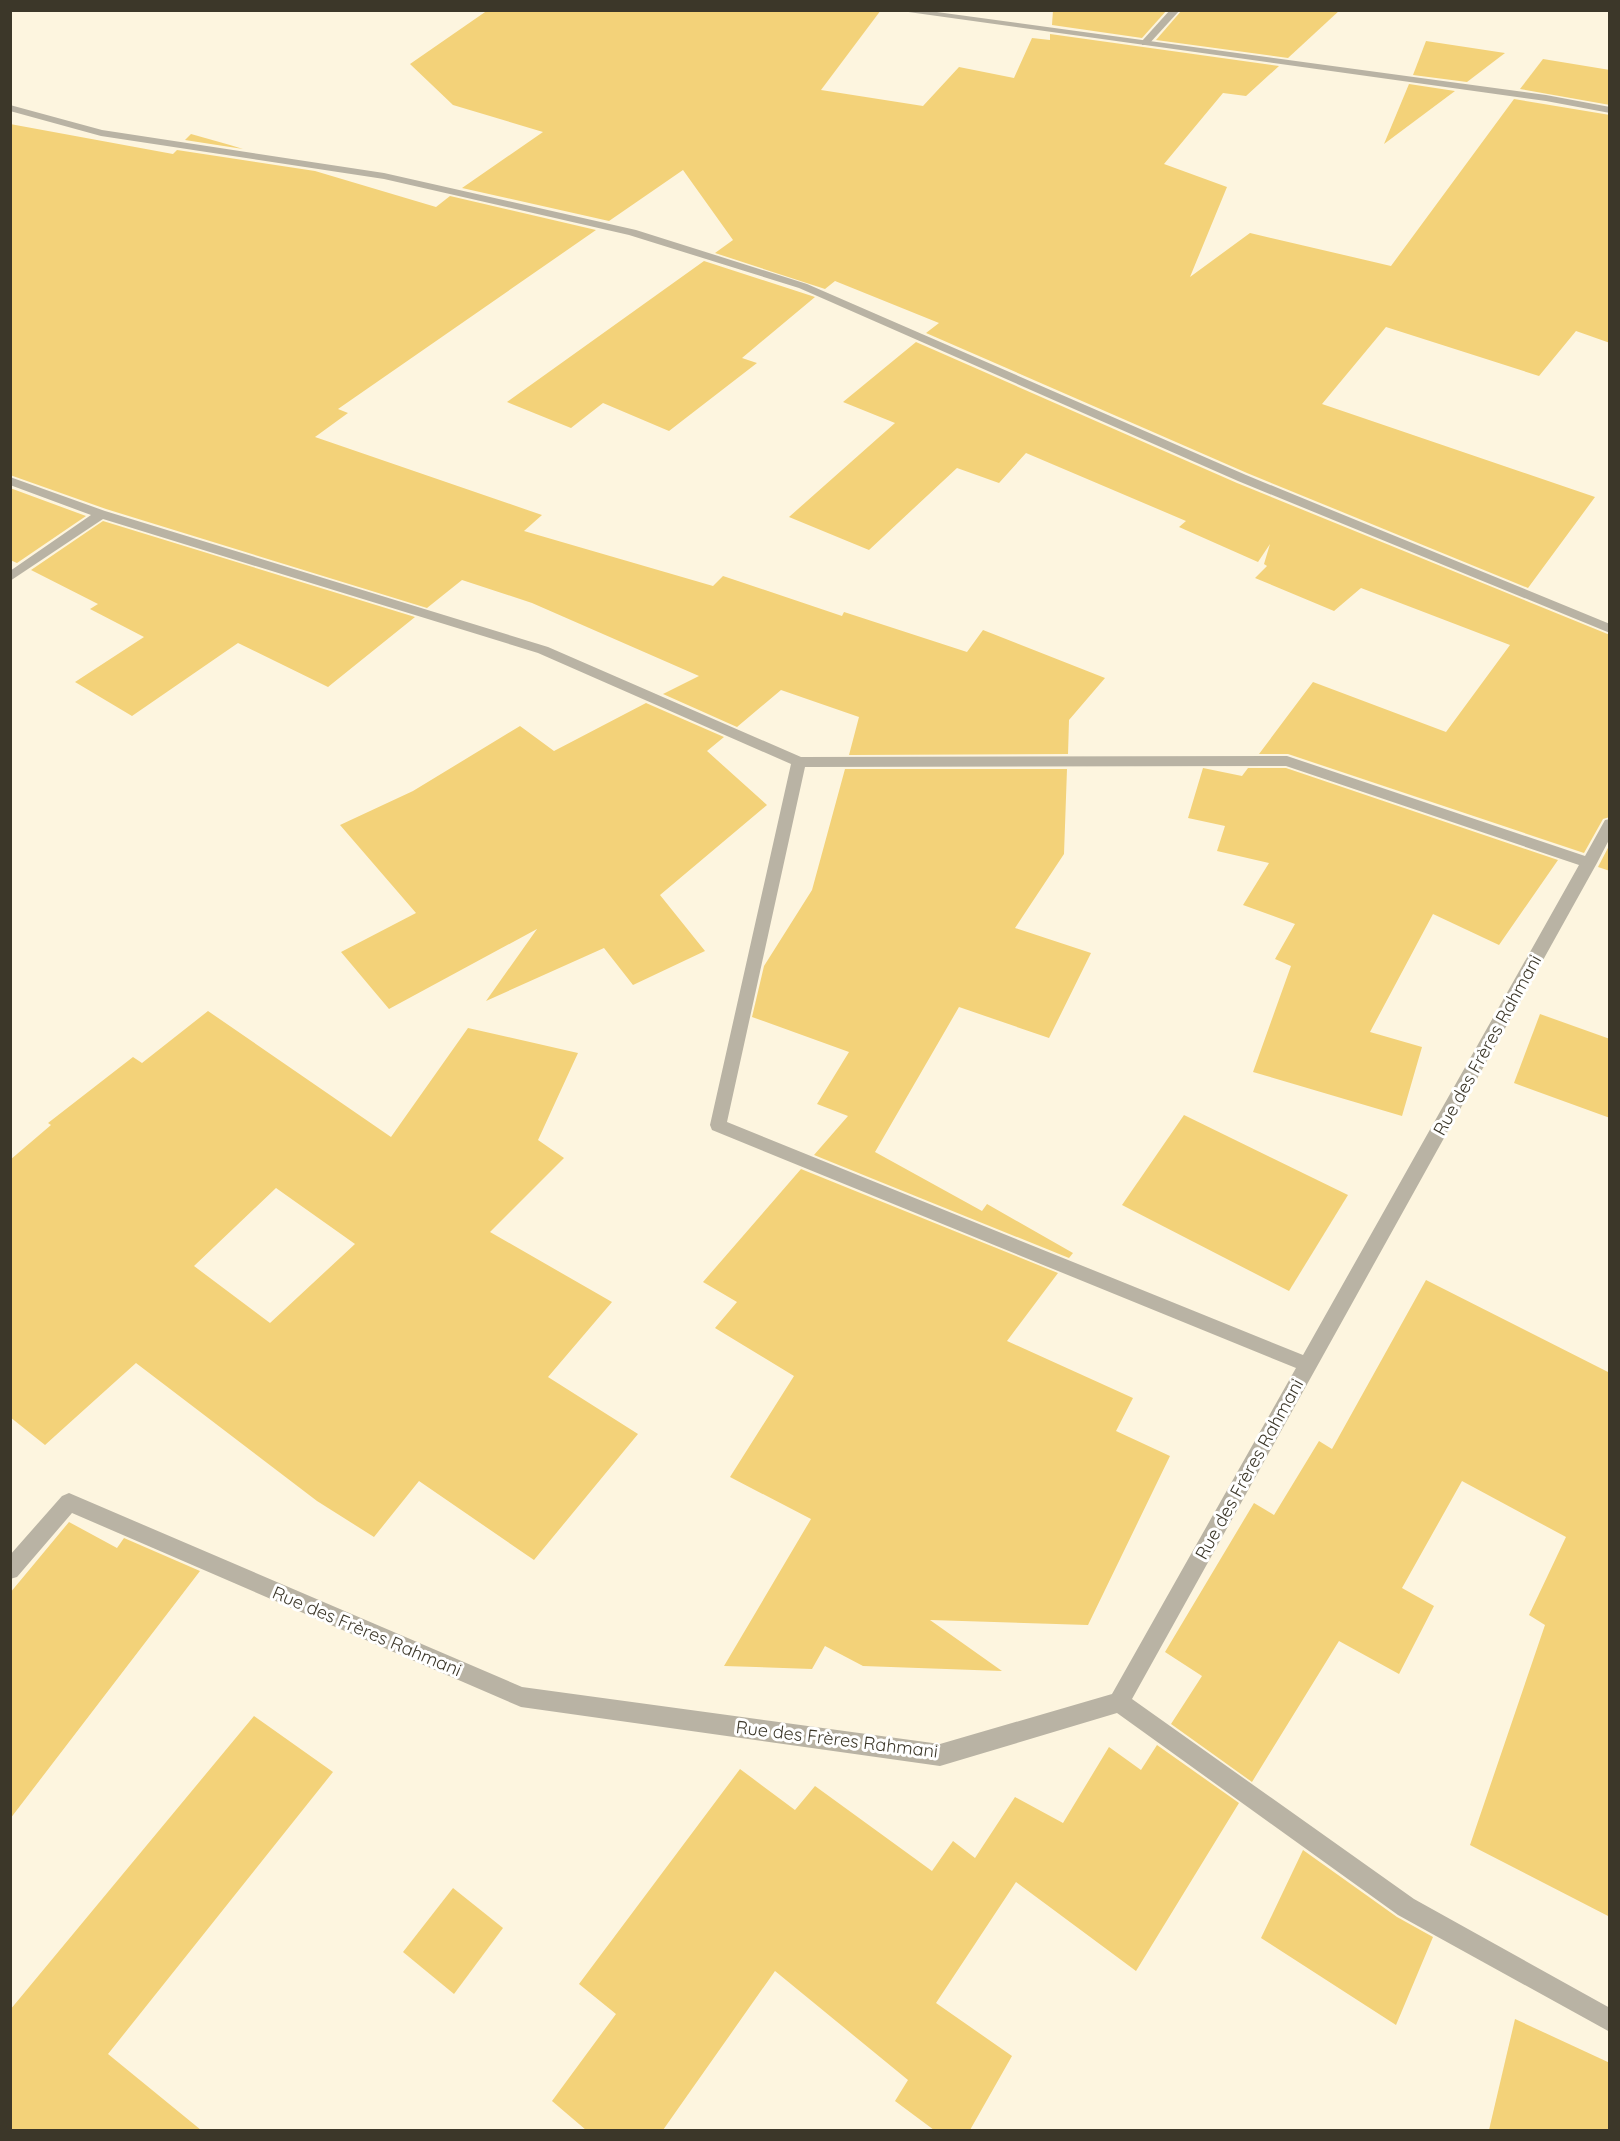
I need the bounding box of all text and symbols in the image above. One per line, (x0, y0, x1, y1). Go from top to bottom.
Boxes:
street label: Rue des Frères Rahmani (1428, 951, 1546, 1139)
street label: Rue des Frères Rahmani (1190, 1375, 1308, 1563)
street label: Rue des Frères Rahmani (269, 1581, 465, 1681)
street label: Rue des Frères Rahmani (735, 1715, 939, 1763)

